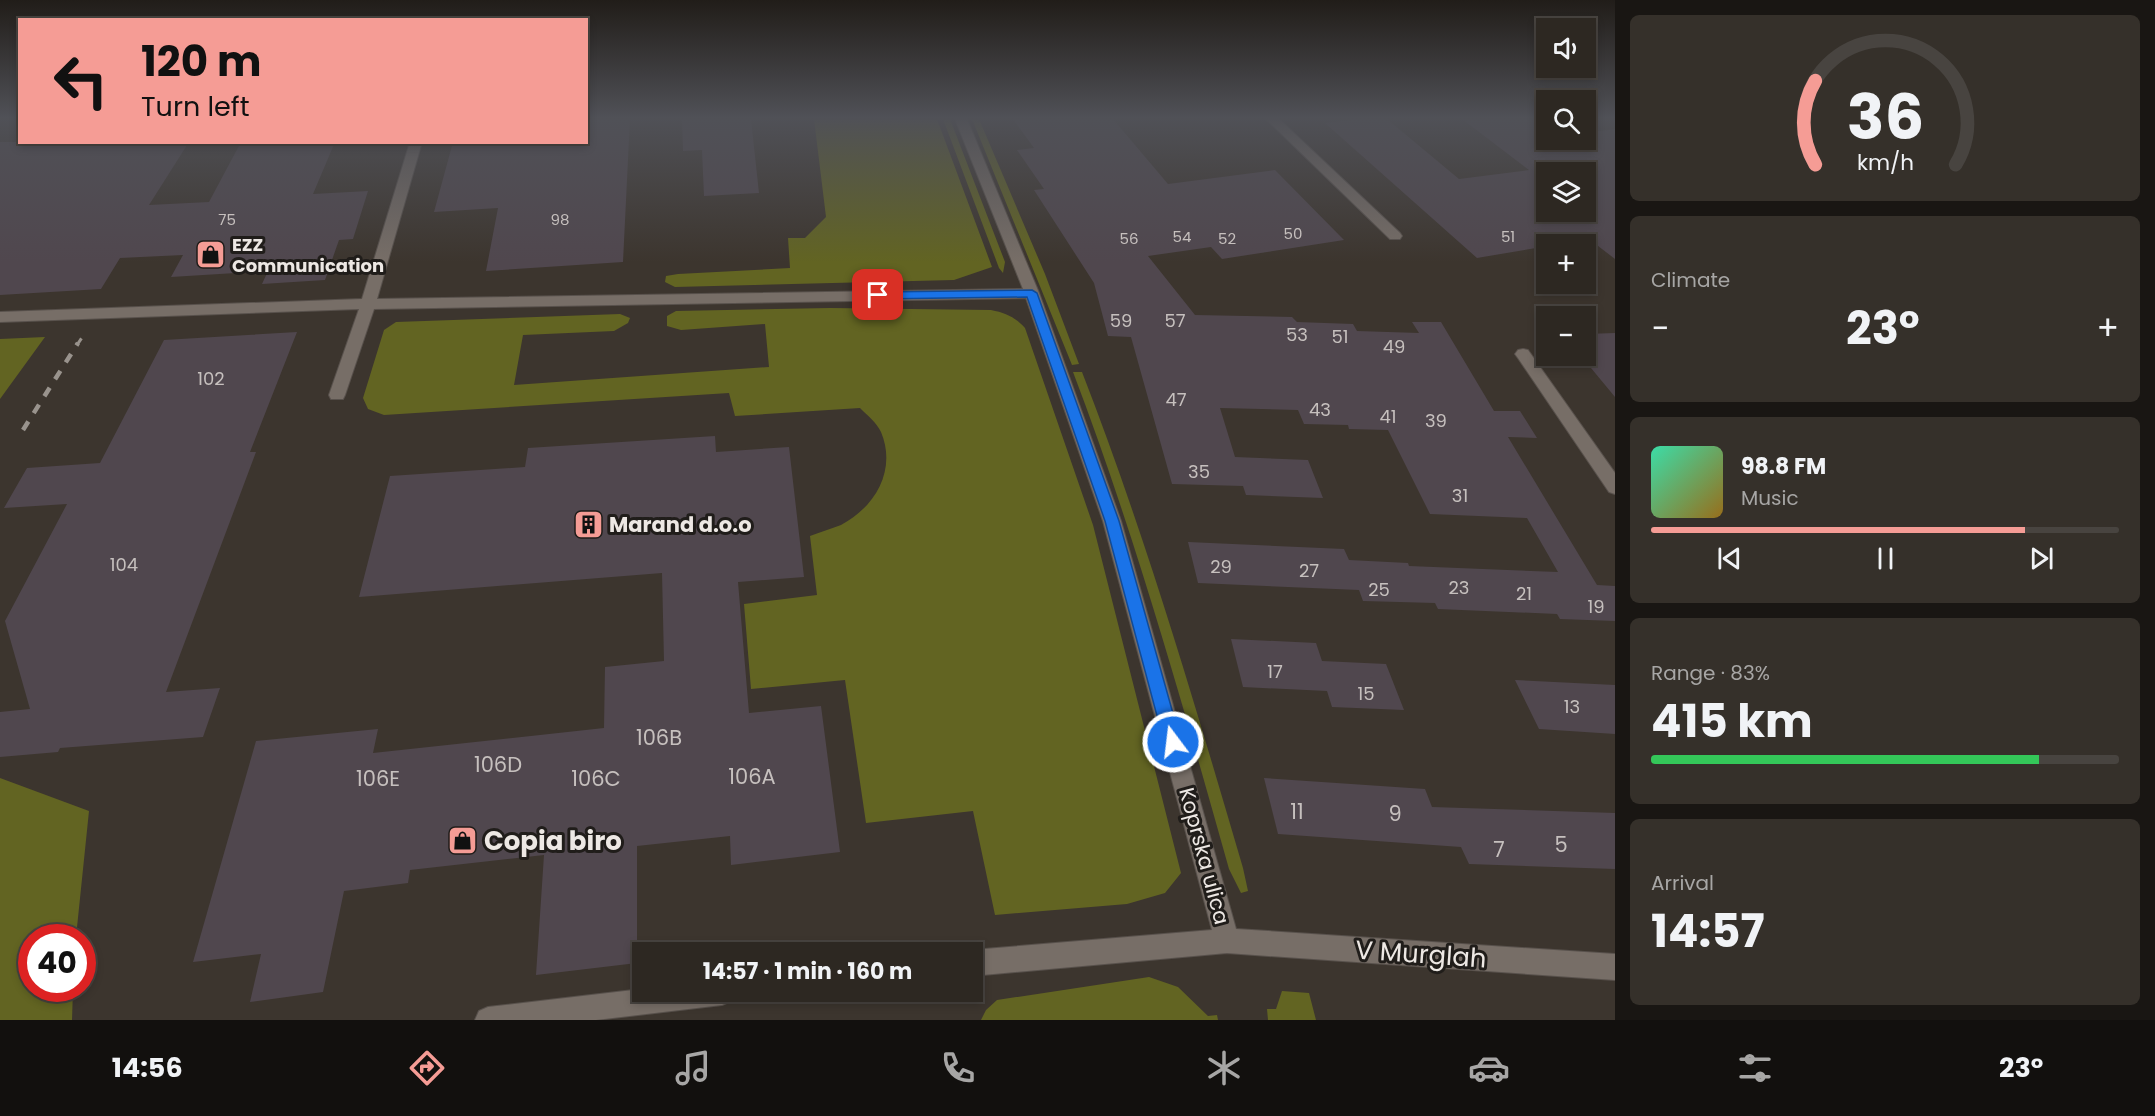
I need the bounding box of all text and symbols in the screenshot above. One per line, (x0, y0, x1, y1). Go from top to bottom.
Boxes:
map controls (1536, 18, 1596, 366)
button: sound (1536, 18, 1596, 78)
text: 120 m (141, 32, 262, 91)
icon: left (42, 42, 120, 120)
text: 36 (1846, 73, 1924, 161)
text: Turn left (141, 88, 250, 125)
button: search (1536, 90, 1596, 150)
text: km/h (1856, 147, 1914, 178)
button: layers (1536, 162, 1596, 222)
house number: 75 (218, 209, 236, 230)
house number: 98 (551, 209, 569, 230)
house number: 50 (1284, 223, 1302, 244)
house number: 54 (1173, 226, 1191, 247)
house number: 51 (1501, 226, 1515, 247)
house number: 56 (1120, 228, 1138, 249)
house number: 52 (1218, 228, 1236, 249)
place label: EZZ Communication (232, 232, 384, 278)
button: + (1536, 234, 1596, 294)
shop icon: EZZ Communication (195, 239, 227, 271)
text: Climate (1651, 266, 1730, 294)
pin (852, 269, 903, 320)
icon: arrive (861, 278, 894, 311)
text: 23° (1846, 297, 1920, 360)
text: − (1651, 305, 1669, 352)
text: + (2096, 305, 2119, 352)
button: − (1536, 306, 1596, 366)
house number: 59 (1110, 308, 1132, 333)
house number: 57 (1164, 308, 1186, 333)
house number: 53 (1286, 322, 1308, 347)
house number: 51 (1331, 324, 1349, 349)
house number: 49 (1383, 334, 1405, 359)
house number: 102 (197, 366, 225, 391)
house number: 47 (1165, 387, 1187, 412)
house number: 43 (1309, 397, 1331, 422)
house number: 41 (1379, 404, 1397, 429)
house number: 39 (1425, 408, 1447, 433)
text: 98.8 FM (1741, 451, 1826, 482)
house number: 35 (1188, 459, 1210, 484)
house number: 31 (1452, 483, 1468, 508)
text: Music (1741, 484, 1799, 512)
building icon: Marand d.o.o (572, 509, 604, 541)
place label: Marand d.o.o (609, 510, 752, 539)
icon: previous (1713, 542, 1746, 575)
icon: pause (1869, 542, 1902, 575)
icon: next (2025, 542, 2058, 575)
house number: 104 (110, 552, 138, 577)
house number: 29 (1210, 554, 1232, 579)
house number: 27 (1299, 558, 1319, 583)
house number: 23 (1449, 575, 1469, 600)
house number: 25 (1368, 577, 1390, 602)
house number: 21 (1516, 581, 1532, 606)
house number: 19 (1587, 594, 1605, 619)
house number: 17 (1267, 659, 1283, 684)
text: Range · 83% (1651, 659, 1770, 687)
house number: 15 (1357, 681, 1375, 706)
text: 415 km (1651, 690, 1813, 753)
house number: 13 (1564, 694, 1580, 719)
position arrow (1141, 710, 1205, 774)
house number: 106B (636, 723, 682, 752)
house number: 106D (474, 750, 522, 779)
house number: 106A (728, 762, 776, 791)
house number: 106E (356, 764, 400, 793)
house number: 106C (571, 764, 621, 793)
street label: Koprska ulica (1172, 784, 1237, 927)
house number: 11 (1290, 797, 1304, 826)
house number: 9 (1388, 799, 1402, 828)
place label: Copia biro (484, 823, 622, 859)
shop icon: Copia biro (447, 825, 479, 857)
house number: 5 (1554, 830, 1568, 859)
house number: 7 (1493, 835, 1505, 864)
text: Arrival (1651, 869, 1714, 897)
text: 14:57 (1651, 900, 1765, 963)
speed limit sign: 40 (18, 924, 96, 1002)
street label: V Murglah (1354, 931, 1488, 977)
text: 14:57 · 1 min · 160 m (703, 956, 912, 987)
icon: directions (406, 1047, 448, 1089)
icon: music (672, 1047, 714, 1089)
icon: phone (937, 1047, 979, 1089)
icon: climate (1203, 1047, 1245, 1089)
icon: car (1468, 1047, 1510, 1089)
icon: filters (1734, 1047, 1776, 1089)
text: 14:56 (112, 1049, 183, 1086)
text: 23° (1999, 1049, 2043, 1086)

